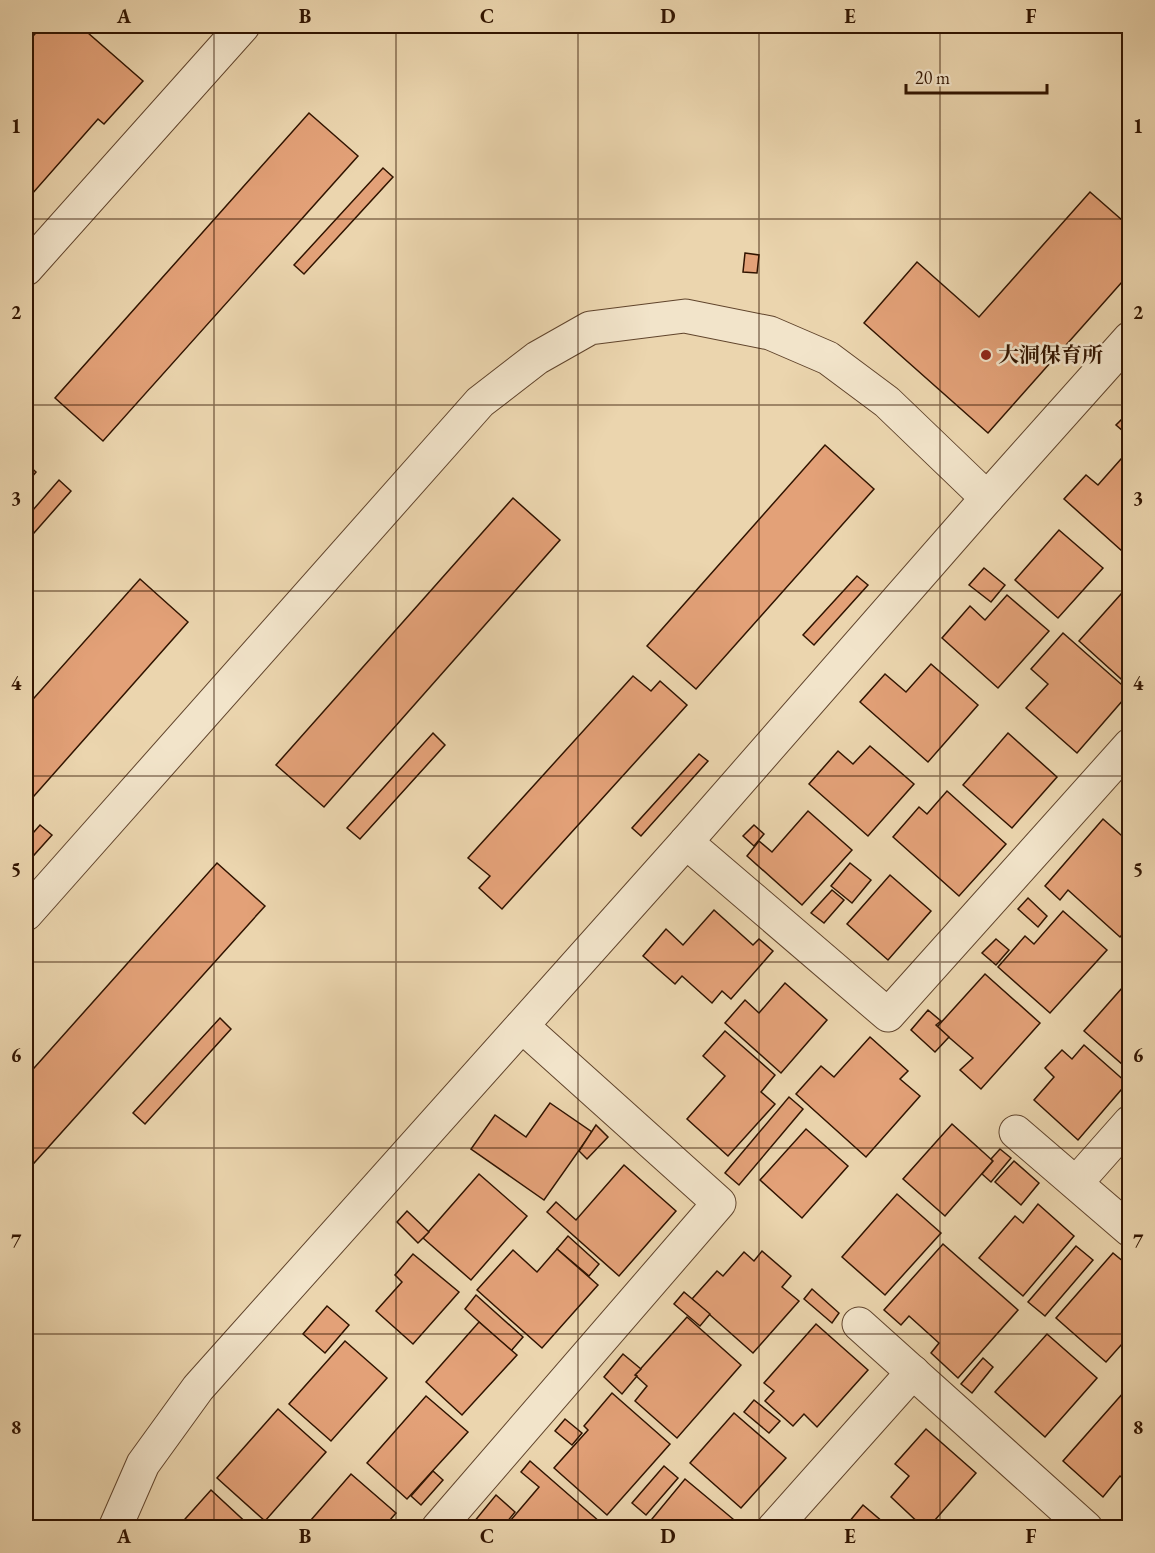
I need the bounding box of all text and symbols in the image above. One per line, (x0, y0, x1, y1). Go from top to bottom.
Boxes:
text: A (116, 3, 132, 29)
text: B (299, 3, 311, 29)
text: C (480, 3, 494, 29)
text: D (660, 3, 676, 29)
text: E (844, 3, 856, 29)
text: F (1026, 3, 1037, 29)
scale bar (906, 57, 1047, 95)
text: 20 m (915, 66, 950, 89)
text: 1 (11, 113, 21, 139)
text: 1 (1133, 113, 1143, 139)
text: 2 (11, 299, 22, 325)
text: 2 (1133, 299, 1144, 325)
place label: 大洞保育所 (998, 341, 1103, 368)
marker: 大洞保育所 (979, 348, 993, 362)
text: 3 (11, 485, 21, 511)
text: 3 (1133, 485, 1143, 511)
text: 4 (11, 670, 22, 696)
text: 4 (1133, 670, 1144, 696)
text: 5 (11, 856, 21, 882)
text: 5 (1133, 856, 1143, 882)
text: 6 (11, 1042, 22, 1068)
text: 6 (1133, 1042, 1144, 1068)
text: 7 (11, 1228, 22, 1254)
text: 7 (1133, 1228, 1144, 1254)
text: 8 (11, 1414, 21, 1440)
text: 8 (1133, 1414, 1143, 1440)
text: A (116, 1523, 132, 1549)
text: B (299, 1523, 311, 1549)
text: C (480, 1523, 494, 1549)
text: D (660, 1523, 676, 1549)
text: E (844, 1523, 856, 1549)
text: F (1026, 1523, 1037, 1549)

